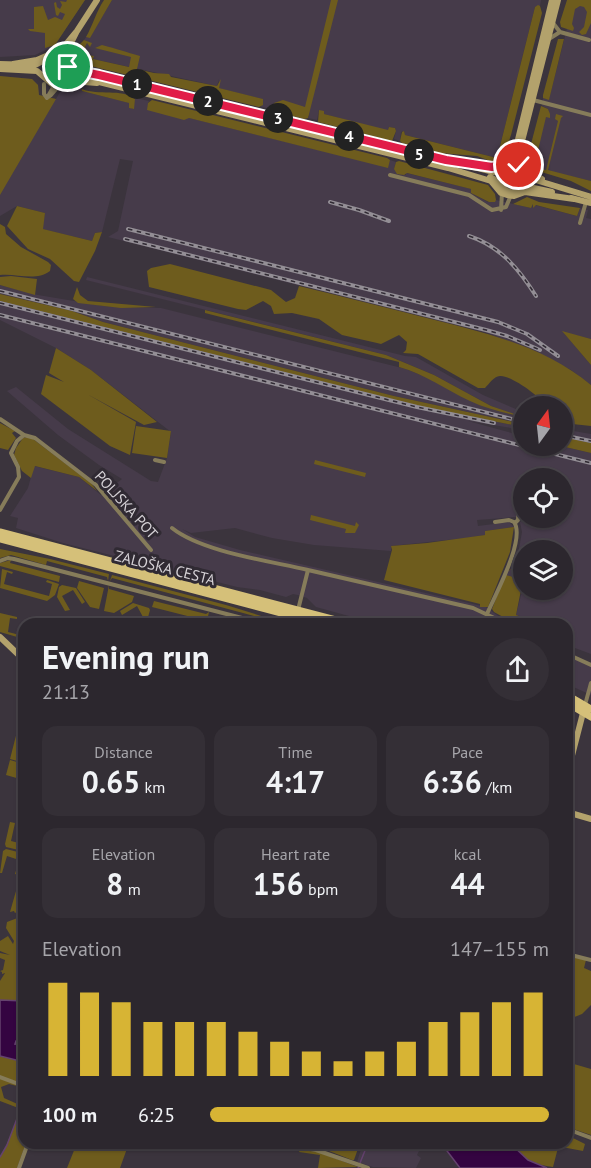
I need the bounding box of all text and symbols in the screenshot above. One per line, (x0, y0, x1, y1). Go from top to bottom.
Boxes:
pin (42, 41, 93, 92)
icon: arrive (51, 50, 84, 83)
pin: 1 (122, 69, 152, 99)
text: 1 (132, 74, 142, 94)
pin: 2 (193, 86, 223, 116)
text: 2 (203, 91, 213, 111)
pin: 3 (263, 103, 293, 133)
text: 3 (273, 108, 283, 128)
pin: 4 (334, 121, 364, 151)
text: 4 (344, 126, 354, 146)
pin: 5 (404, 139, 434, 169)
pin (493, 139, 544, 190)
text: 5 (414, 144, 424, 164)
icon: check (502, 148, 535, 181)
north arrow (513, 396, 573, 456)
map controls (513, 396, 573, 600)
street label: POLJSKA POT (91, 467, 162, 543)
button: locate (513, 468, 573, 528)
button: layers (513, 540, 573, 600)
street label: ZALOŠKA CESTA (113, 546, 218, 589)
text: Evening run (42, 635, 210, 678)
button: share (486, 638, 549, 701)
text: 21:13 (42, 679, 90, 705)
text: Distance (94, 742, 153, 762)
text: Time (278, 742, 313, 762)
text: Pace (452, 742, 483, 762)
text: 0.65 (82, 762, 140, 801)
text: 4:17 (266, 762, 325, 801)
text: 6:36 (423, 762, 482, 801)
text: km (140, 777, 165, 797)
text: /km (482, 777, 512, 797)
text: Elevation (92, 844, 155, 864)
text: Heart rate (261, 844, 330, 864)
text: kcal (454, 844, 481, 864)
text: 8 (106, 864, 123, 903)
text: 156 (253, 864, 304, 903)
text: 44 (450, 864, 485, 903)
text: m (123, 879, 141, 899)
text: bpm (304, 879, 338, 899)
text: Elevation (42, 936, 122, 962)
text: 147–155 m (450, 936, 549, 962)
text: 100 m (42, 1102, 97, 1128)
text: 6:25 (138, 1102, 175, 1128)

